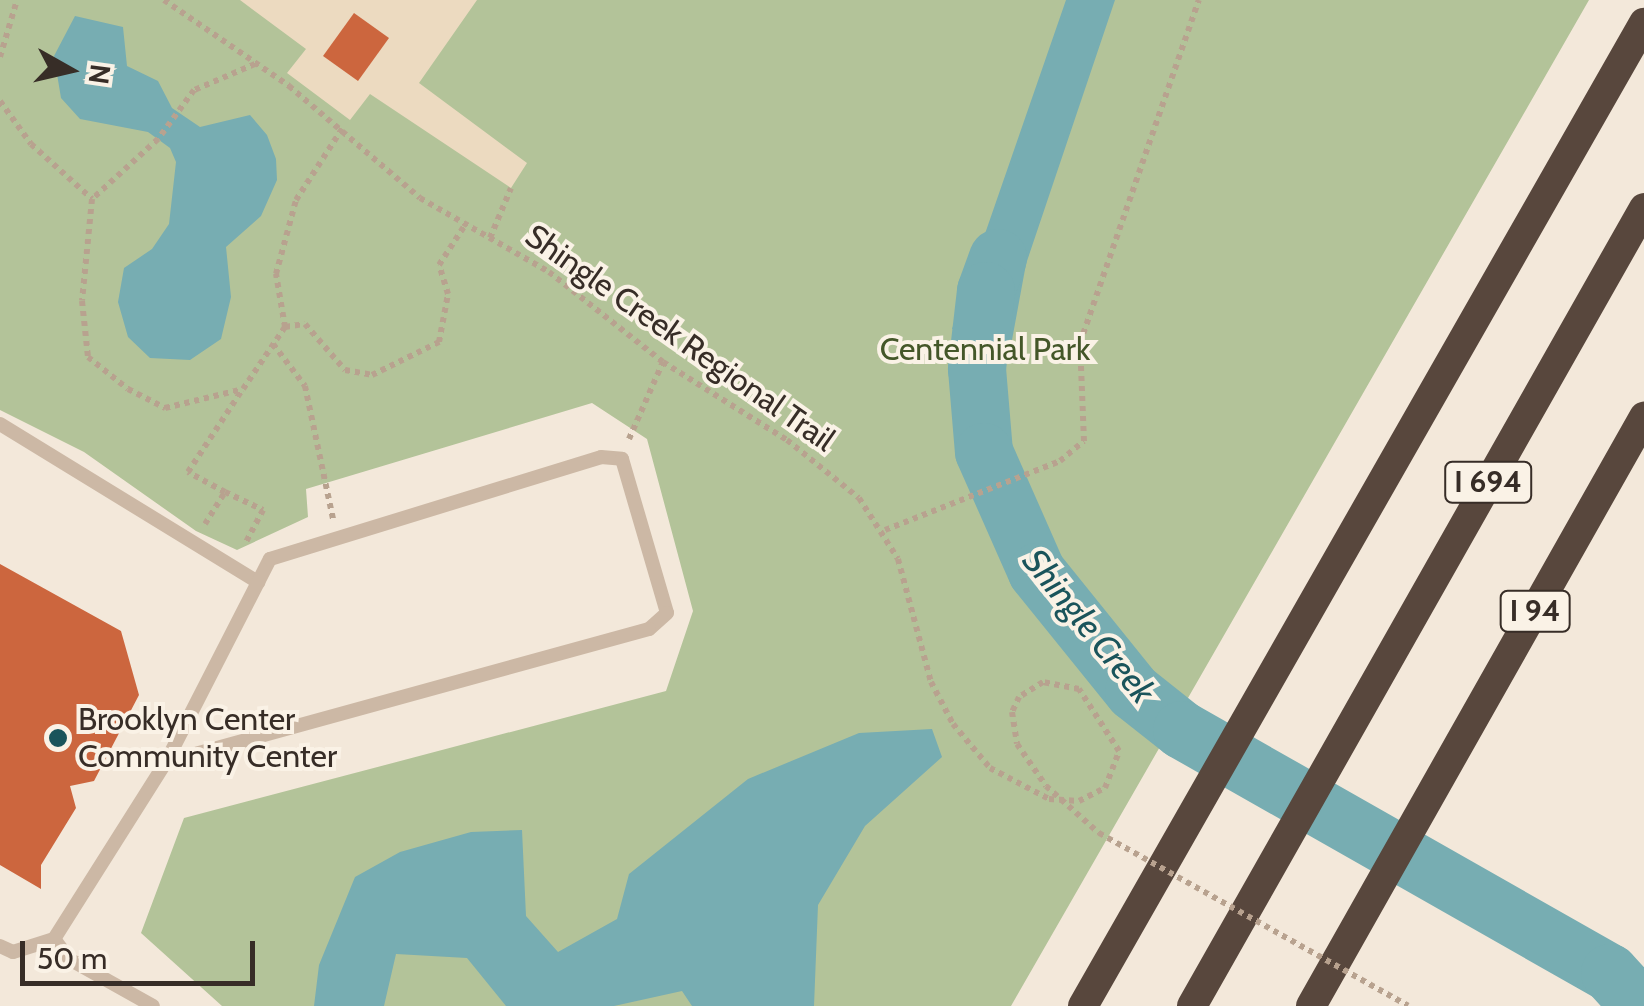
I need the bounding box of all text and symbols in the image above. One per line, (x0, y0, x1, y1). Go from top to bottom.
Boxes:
north arrow (20, 20, 120, 120)
text: N (81, 62, 118, 86)
street label: Shingle Creek Regional Trail (518, 217, 842, 459)
park label: Centennial Park (880, 330, 1090, 368)
road number: I 694 (1443, 457, 1533, 507)
water label: Shingle Creek (1014, 540, 1164, 712)
road number: I 94 (1498, 586, 1572, 636)
place label: Brooklyn Center Community Center (78, 701, 337, 776)
marker: Brooklyn Center Community Center (47, 727, 69, 749)
scale bar (25, 921, 260, 983)
text: 50 m (37, 940, 107, 977)

